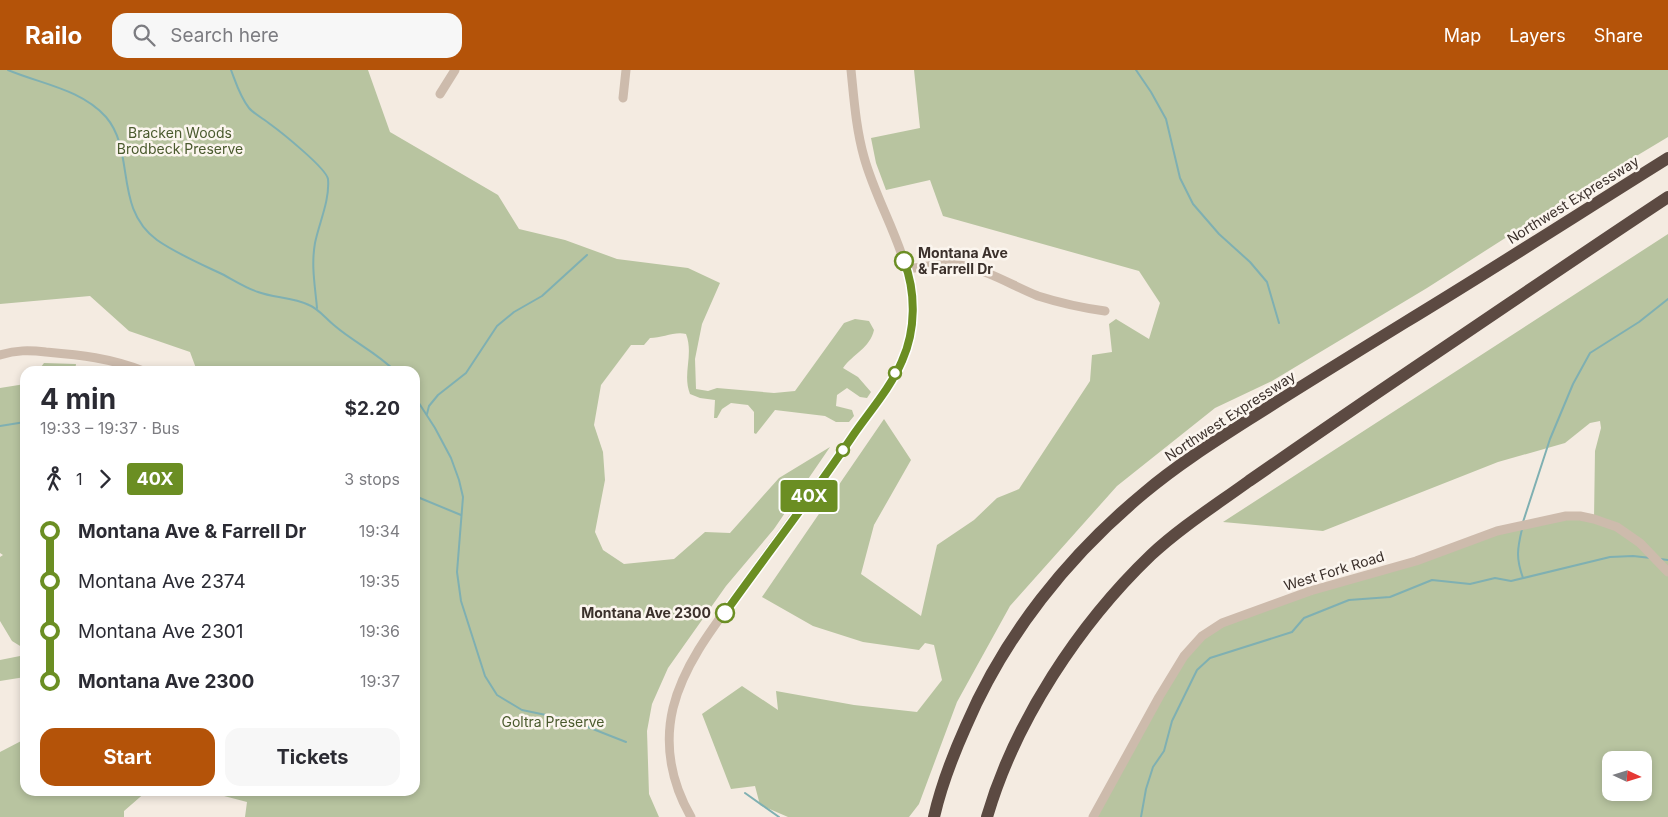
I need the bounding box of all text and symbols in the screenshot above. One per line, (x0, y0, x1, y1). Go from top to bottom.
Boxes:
search box (112, 13, 462, 58)
text: Railo (25, 21, 82, 50)
icon: search (130, 21, 158, 49)
text: Search here (170, 24, 279, 47)
text: Map (1444, 25, 1481, 46)
text: Layers (1509, 25, 1566, 46)
text: Share (1594, 25, 1643, 46)
park label: Bracken Woods Brodbeck Preserve (117, 124, 243, 157)
street label: Northwest Expressway (1504, 152, 1642, 247)
place label: Montana Ave & Farrell Dr (918, 244, 1008, 277)
marker: Montana Ave & Farrell Dr (894, 251, 914, 271)
unlabelled marker (888, 366, 902, 380)
street label: Northwest Expressway (1161, 367, 1298, 464)
text: 4 min (40, 382, 116, 416)
text: $2.20 (344, 397, 400, 420)
text: 19:33 – 19:37 · Bus (40, 418, 180, 438)
unlabelled marker (836, 443, 850, 457)
icon: walk (40, 465, 68, 493)
icon: forward (91, 465, 119, 493)
text: 40X (137, 468, 173, 489)
text: 1 (76, 469, 83, 489)
text: 3 stops (344, 469, 400, 489)
line badge: 40X (780, 480, 838, 512)
text: 40X (791, 485, 827, 506)
text: Montana Ave & Farrell Dr (78, 520, 306, 543)
text: 19:34 (359, 521, 400, 541)
street label: West Fork Road (1282, 547, 1386, 594)
text: Montana Ave 2374 (78, 570, 246, 593)
text: 19:35 (359, 571, 400, 591)
marker: Montana Ave 2300 (715, 603, 735, 623)
place label: Montana Ave 2300 (581, 604, 711, 621)
text: Montana Ave 2301 (78, 620, 244, 643)
text: 19:36 (359, 621, 400, 641)
text: Montana Ave 2300 (78, 670, 254, 693)
text: 19:37 (360, 671, 400, 691)
park label: Goltra Preserve (501, 713, 605, 730)
button: Start (40, 728, 215, 786)
button: Tickets (225, 728, 400, 786)
north arrow (1602, 751, 1652, 801)
map controls (1602, 751, 1652, 801)

